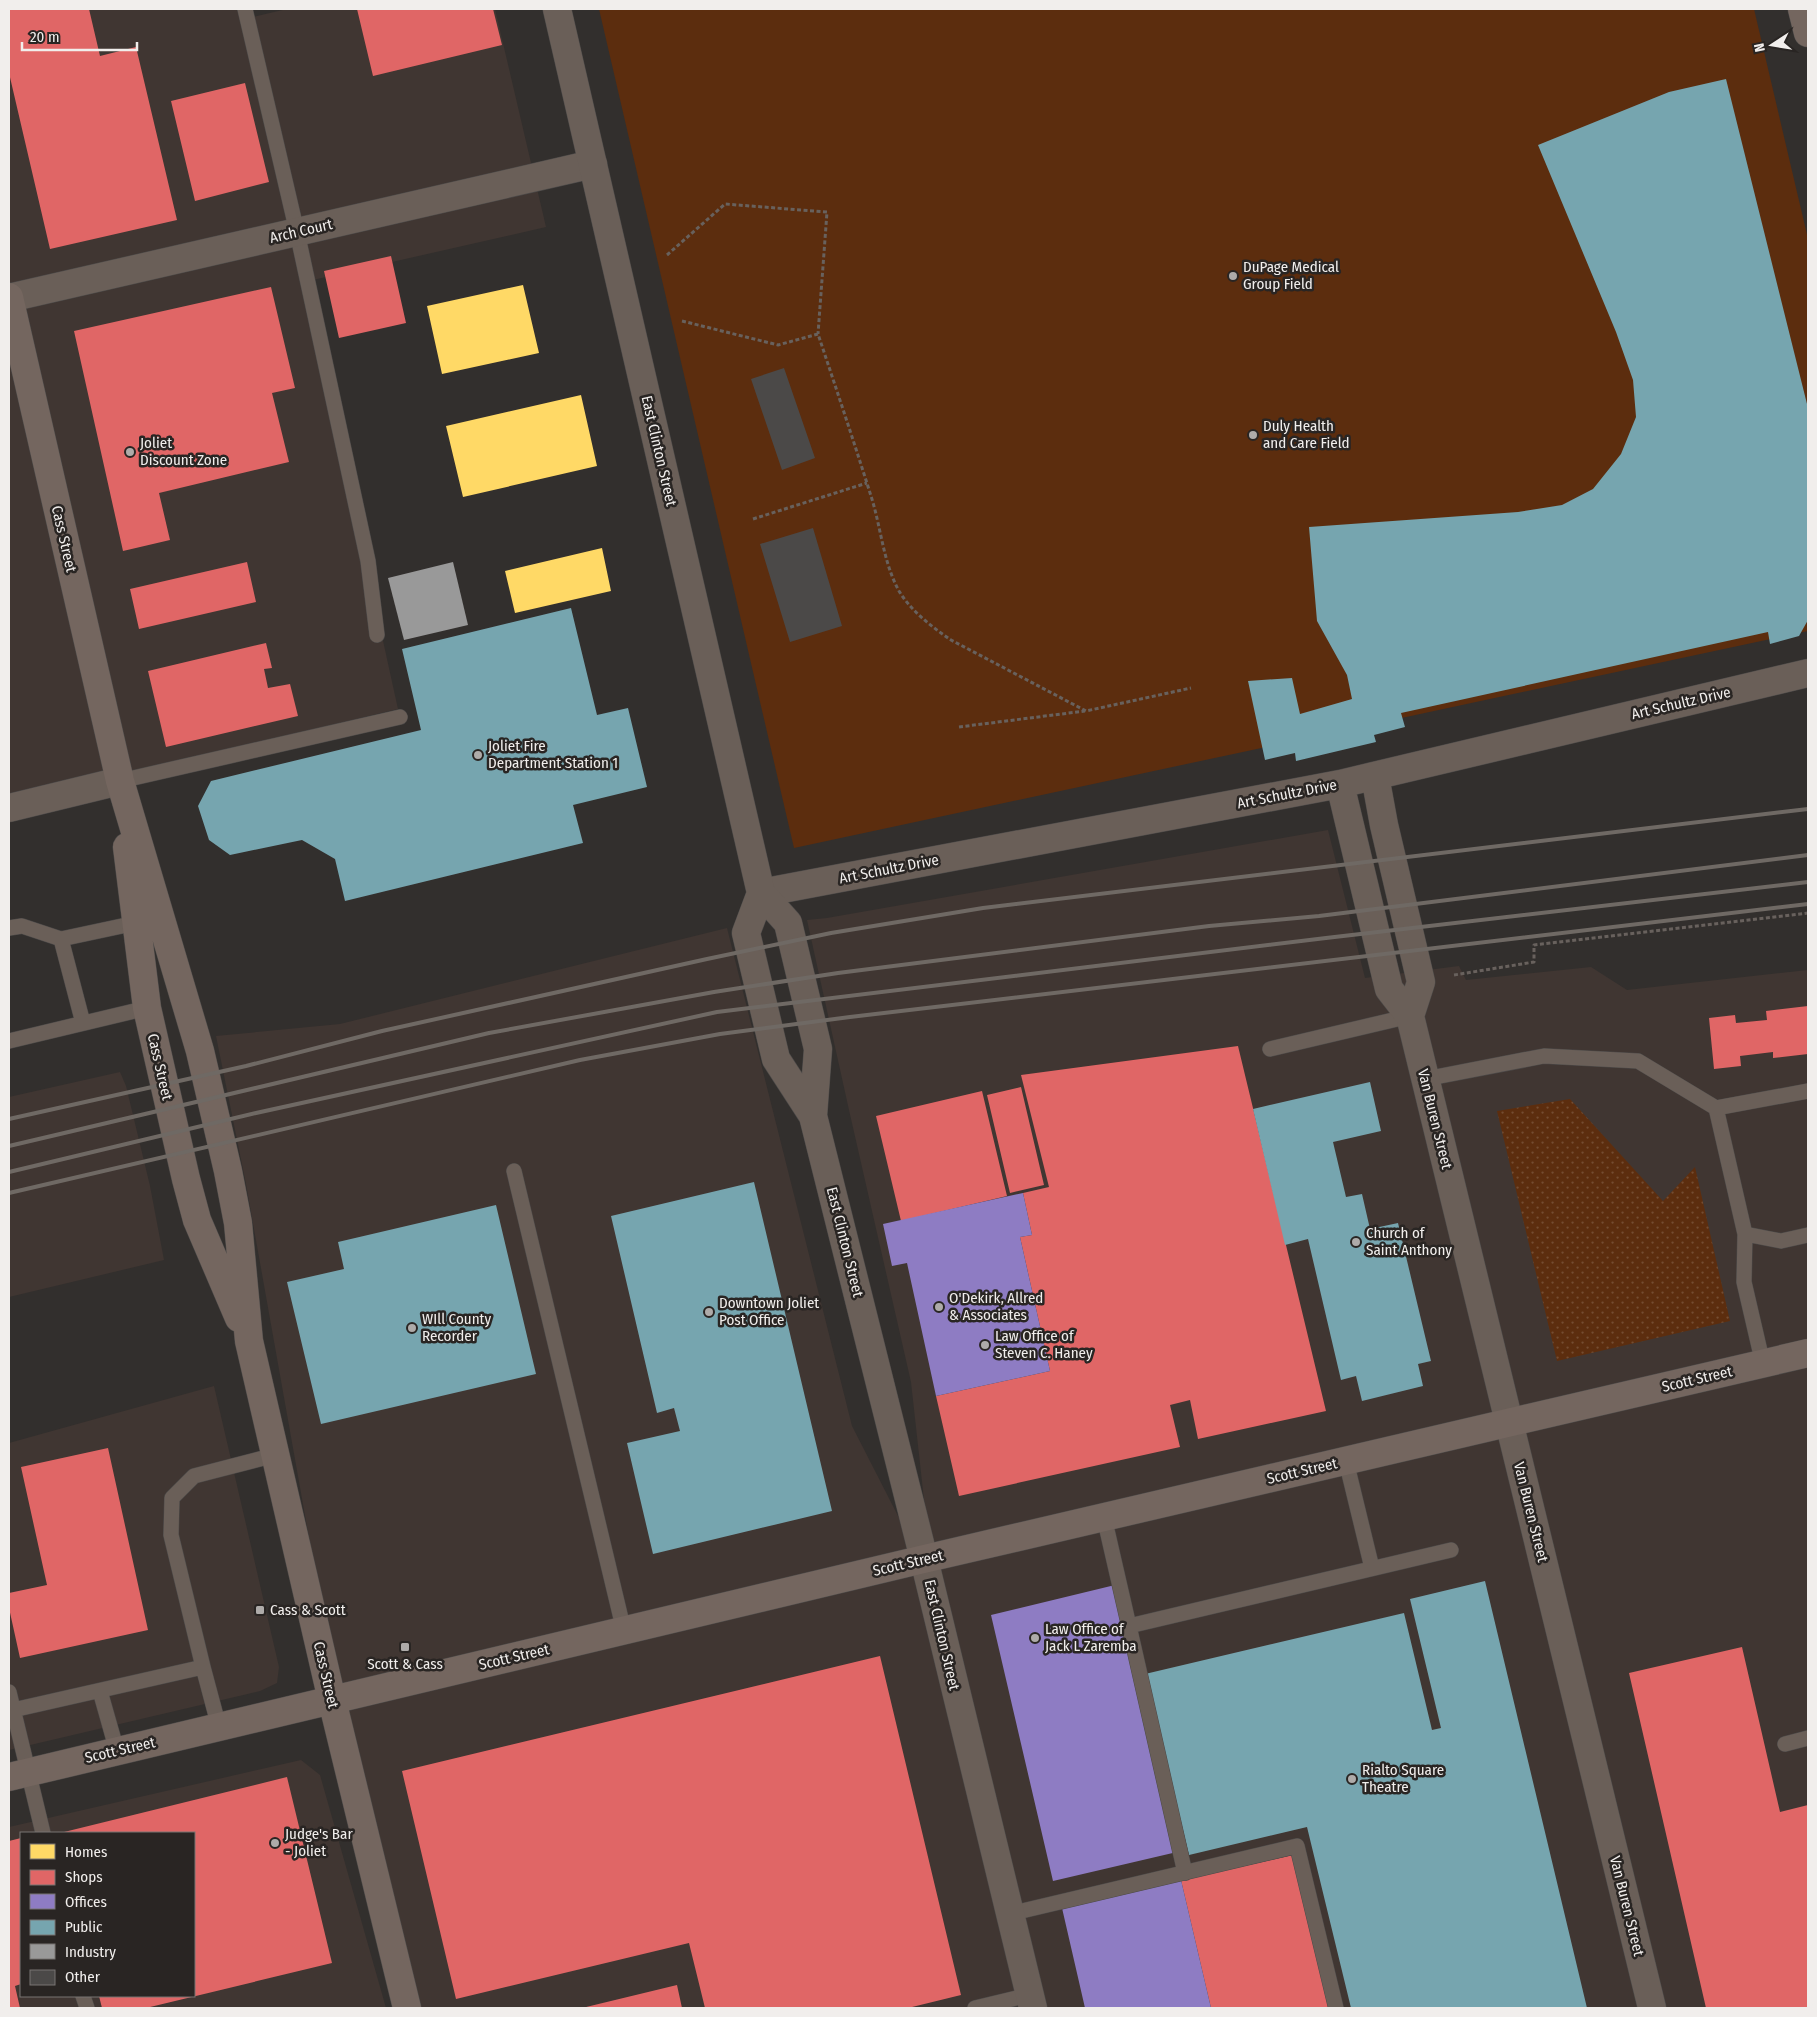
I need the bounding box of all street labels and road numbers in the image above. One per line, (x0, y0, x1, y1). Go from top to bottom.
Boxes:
street label: Arch Court (268, 215, 334, 247)
street label: East Clinton Street (638, 394, 680, 508)
street label: Cass Street (48, 504, 80, 574)
street label: Art Schultz Drive (1630, 683, 1732, 723)
street label: Art Schultz Drive (1236, 776, 1338, 812)
street label: Art Schultz Drive (838, 851, 940, 887)
street label: Cass Street (144, 1032, 176, 1102)
street label: Van Buren Street (1414, 1067, 1456, 1171)
street label: East Clinton Street (823, 1185, 867, 1299)
street label: Scott Street (1660, 1362, 1734, 1396)
street label: Scott Street (1265, 1454, 1339, 1488)
street label: Van Buren Street (1510, 1460, 1552, 1564)
street label: Scott Street (871, 1546, 945, 1580)
street label: East Clinton Street (921, 1578, 963, 1692)
street label: Cass Street (310, 1640, 342, 1710)
street label: Scott Street (477, 1640, 551, 1674)
street label: Scott Street (83, 1733, 157, 1767)
street label: Van Buren Street (1606, 1854, 1648, 1958)

